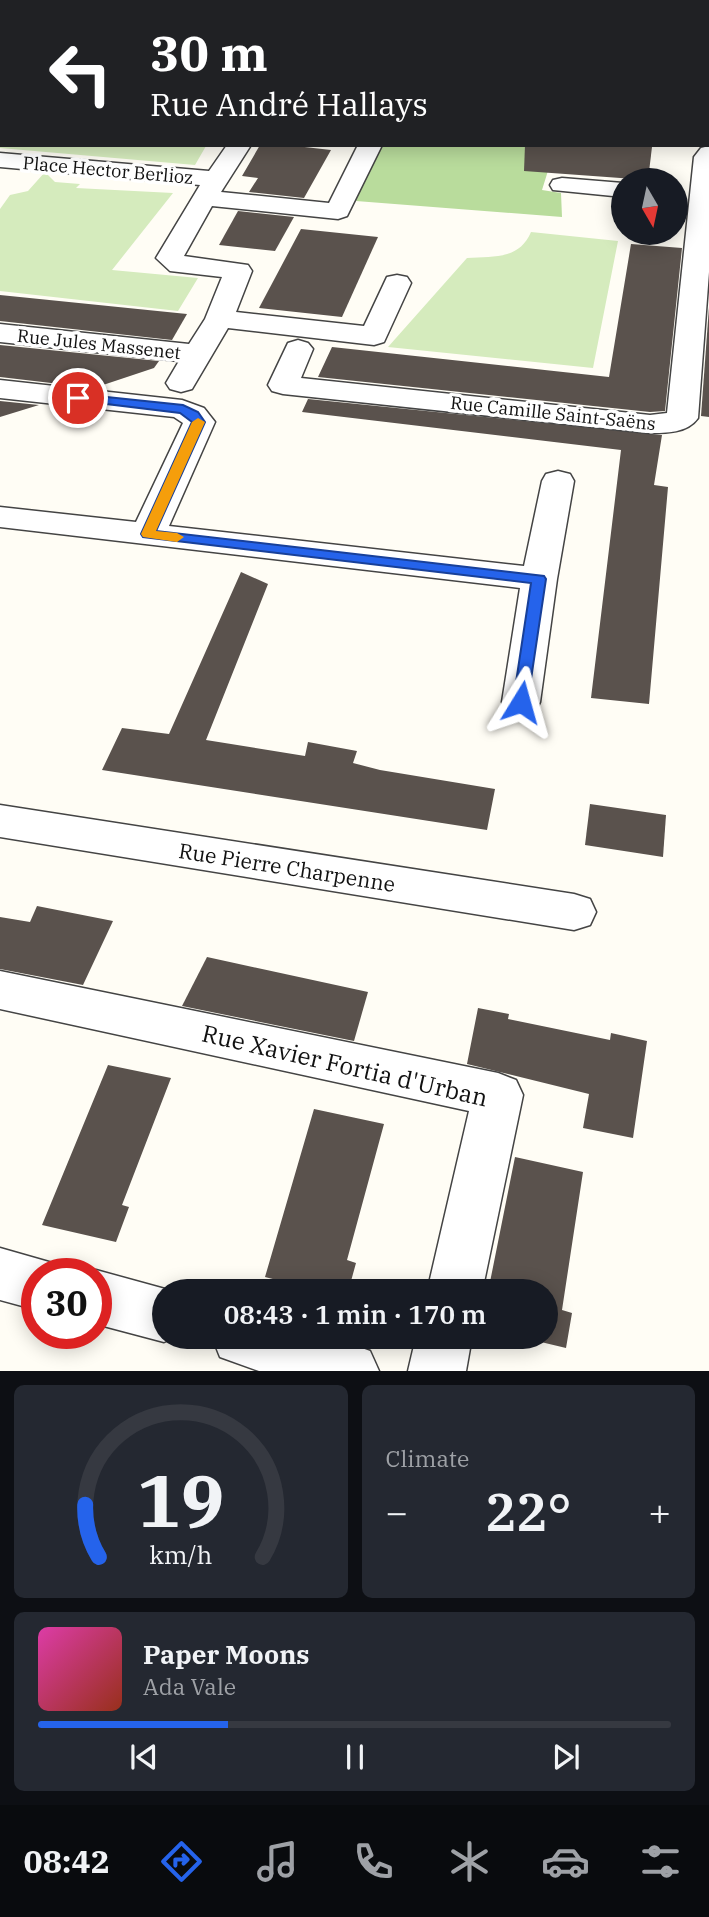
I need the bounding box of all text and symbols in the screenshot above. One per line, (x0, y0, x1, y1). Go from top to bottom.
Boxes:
text: 30 m (150, 21, 268, 84)
icon: left (35, 28, 126, 119)
text: Rue André Hallays (150, 83, 428, 125)
street label: Place Hector Berlioz (22, 151, 194, 189)
north arrow (611, 168, 688, 245)
map controls (611, 168, 688, 245)
street label: Rue Jules Massenet (16, 324, 182, 364)
pin (48, 368, 108, 428)
icon: arrive (59, 379, 97, 417)
street label: Rue Camille Saint-Saëns (449, 391, 657, 435)
position arrow (484, 665, 558, 739)
street label: Rue Pierre Charpenne (177, 836, 397, 898)
street label: Rue Xavier Fortia d'Urban (199, 1017, 491, 1113)
speed limit sign: 30 (21, 1258, 112, 1349)
text: 08:43 · 1 min · 170 m (224, 1297, 486, 1331)
text: Climate (386, 1443, 469, 1473)
text: 19 (137, 1453, 224, 1548)
text: 22° (485, 1478, 572, 1545)
text: − (386, 1487, 408, 1536)
text: + (648, 1487, 671, 1536)
text: km/h (149, 1538, 212, 1571)
text: Paper Moons (143, 1637, 310, 1671)
text: Ada Vale (143, 1671, 236, 1701)
icon: previous (125, 1738, 163, 1776)
icon: pause (336, 1738, 374, 1776)
icon: next (547, 1738, 585, 1776)
icon: directions (157, 1837, 206, 1886)
icon: music (253, 1837, 302, 1886)
icon: phone (349, 1837, 398, 1886)
icon: climate (445, 1837, 494, 1886)
icon: car (541, 1837, 590, 1886)
icon: filters (636, 1837, 685, 1886)
text: 08:42 (23, 1840, 110, 1882)

